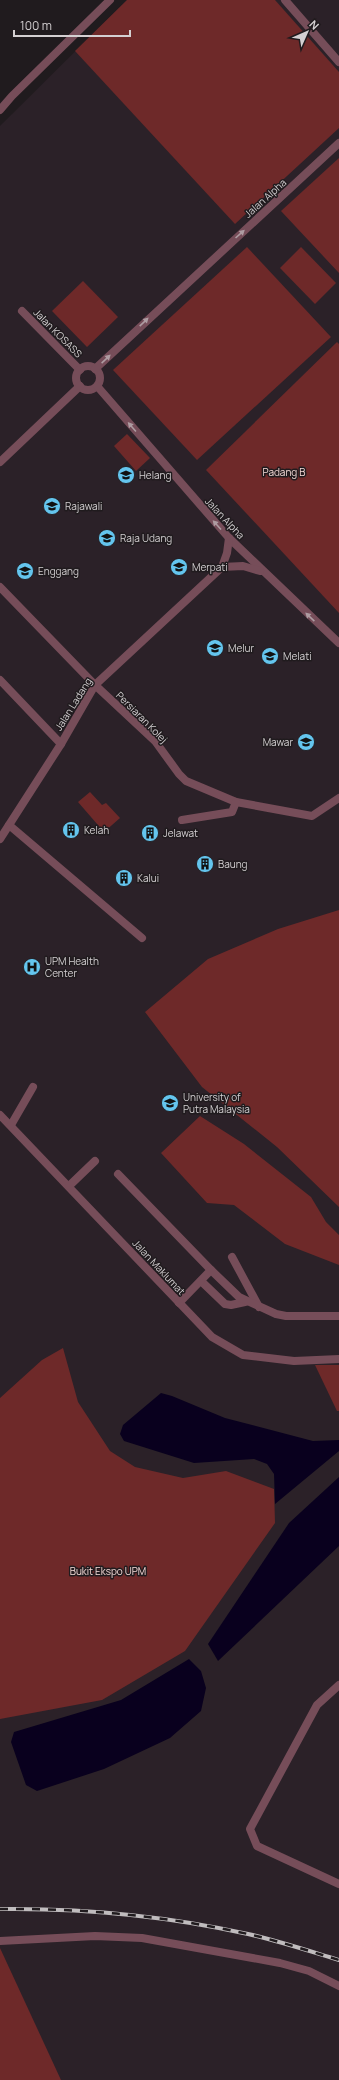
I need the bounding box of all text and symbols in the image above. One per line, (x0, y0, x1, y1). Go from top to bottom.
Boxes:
scale bar (14, 12, 130, 38)
north arrow (287, 12, 327, 52)
text: N (306, 16, 323, 33)
text: 100 m (20, 17, 52, 34)
street label: Jalan Alpha (241, 175, 289, 221)
one-way arrow (235, 229, 245, 239)
street label: Jalan KOSASS (31, 306, 85, 360)
one-way arrow (139, 318, 149, 327)
one-way arrow (101, 355, 110, 364)
one-way arrow (128, 422, 137, 432)
school or university icon: Helang (116, 465, 136, 485)
park label: Padang B (263, 465, 305, 479)
place label: Helang (139, 468, 172, 482)
street label: Jalan Alpha (202, 494, 248, 542)
school or university icon: Rajawali (42, 496, 62, 516)
place label: Rajawali (65, 499, 102, 513)
one-way arrow (213, 520, 222, 530)
school or university icon: Raja Udang (97, 528, 117, 548)
place label: Raja Udang (120, 531, 172, 545)
school or university icon: Merpati (169, 557, 189, 577)
place label: Merpati (192, 560, 228, 574)
school or university icon: Enggang (15, 561, 35, 581)
place label: Enggang (38, 564, 79, 578)
one-way arrow (305, 612, 315, 621)
school or university icon: Melur (205, 638, 225, 658)
place label: Melur (228, 641, 255, 655)
school or university icon: Melati (260, 646, 280, 666)
place label: Melati (283, 649, 311, 663)
street label: Jalan Ladang (51, 675, 95, 733)
street label: Persiaran Kolej (113, 688, 171, 746)
school or university icon: Mawar (296, 732, 316, 752)
place label: Mawar (263, 735, 293, 749)
building icon: Kelah (61, 820, 81, 840)
place label: Kelah (84, 823, 109, 837)
building icon: Jelawat (140, 823, 160, 843)
place label: Jelawat (163, 826, 198, 840)
building icon: Baung (195, 854, 215, 874)
place label: Baung (218, 857, 248, 871)
building icon: Kalui (114, 868, 134, 888)
place label: Kalui (137, 871, 159, 885)
place label: UPM Health Center (45, 954, 99, 980)
hospital icon: UPM Health Center (22, 957, 42, 977)
place label: University of Putra Malaysia (183, 1090, 250, 1116)
school or university icon: University of Putra Malaysia (160, 1093, 180, 1113)
street label: Jalan Maklumat (130, 1236, 188, 1298)
park label: Bukit Ekspo UPM (70, 1564, 146, 1578)

